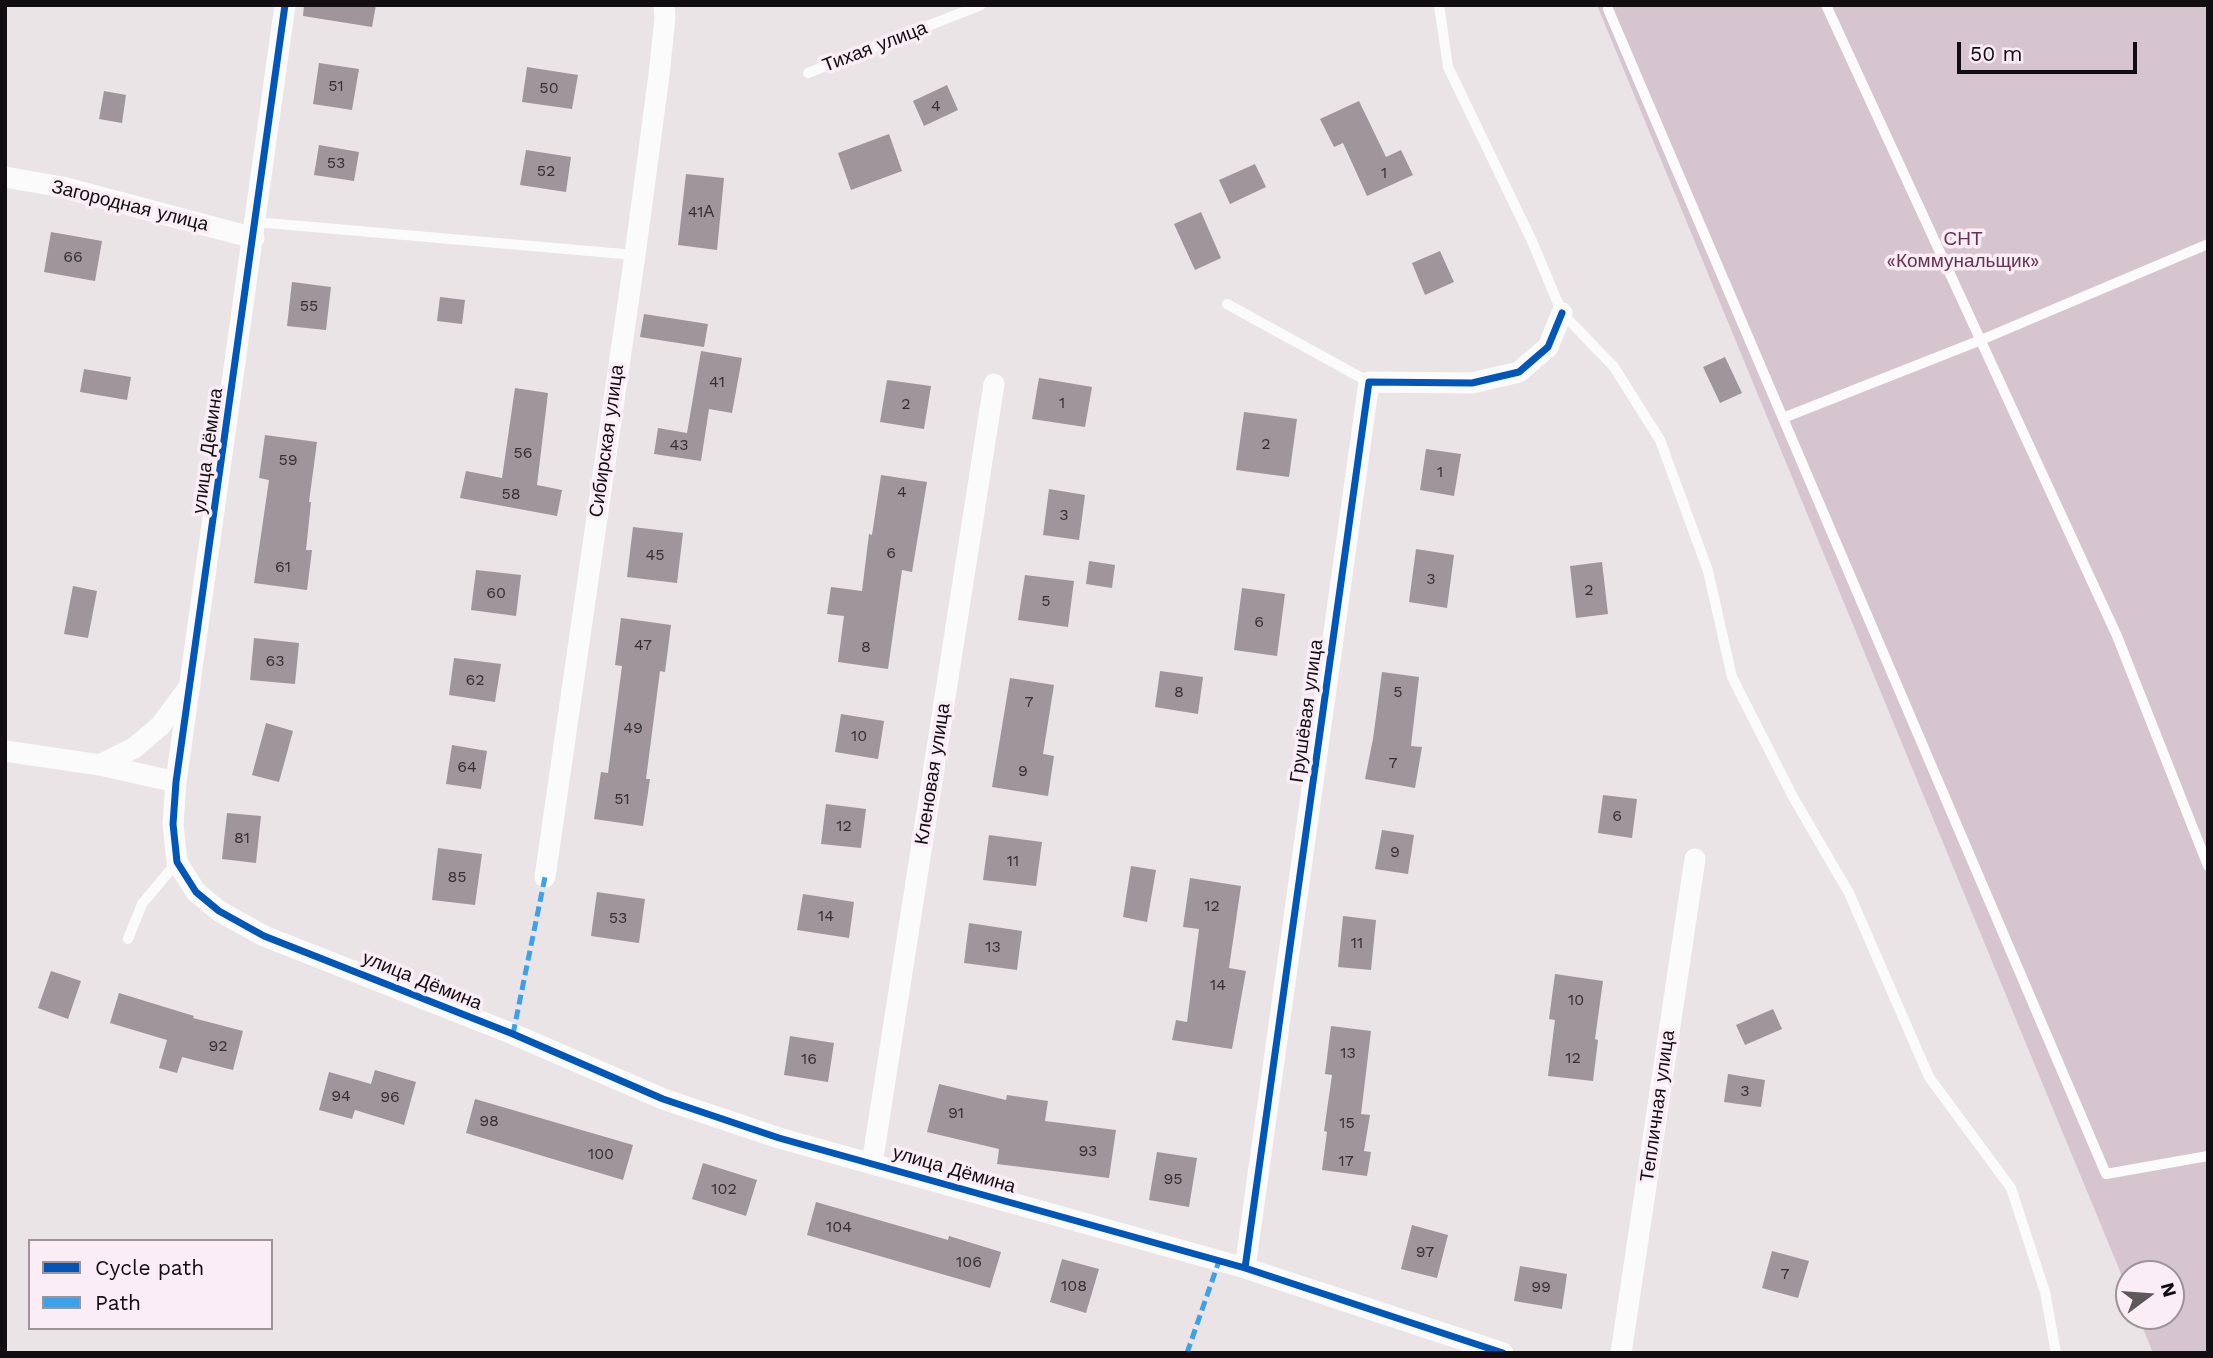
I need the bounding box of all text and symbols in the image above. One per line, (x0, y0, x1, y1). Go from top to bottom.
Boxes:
street label: Тихая улица (819, 17, 931, 77)
scale bar (1961, 28, 2141, 72)
text: 50 m (1970, 41, 2022, 66)
house number: 51 (328, 76, 344, 96)
house number: 50 (539, 78, 559, 98)
house number: 4 (931, 96, 941, 116)
house number: 53 (327, 153, 345, 173)
house number: 52 (537, 161, 555, 181)
house number: 1 (1381, 163, 1387, 183)
street label: Загородная улица (49, 175, 211, 237)
house number: 41А (688, 202, 714, 222)
park label: СНТ «Коммунальщик» (1887, 228, 2039, 272)
house number: 66 (63, 247, 83, 267)
house number: 55 (300, 296, 318, 316)
street label: Сибирская улица (585, 363, 629, 519)
house number: 41 (709, 372, 725, 392)
street label: улица Дёмина (188, 387, 228, 515)
house number: 1 (1059, 393, 1065, 413)
house number: 2 (901, 394, 911, 414)
house number: 2 (1261, 434, 1271, 454)
house number: 43 (669, 435, 689, 455)
house number: 56 (513, 443, 533, 463)
house number: 59 (278, 450, 298, 470)
house number: 1 (1437, 462, 1443, 482)
house number: 4 (897, 482, 907, 502)
house number: 58 (501, 484, 521, 504)
house number: 3 (1059, 505, 1069, 525)
house number: 6 (886, 543, 896, 563)
house number: 45 (645, 545, 665, 565)
house number: 61 (275, 557, 291, 577)
house number: 3 (1426, 569, 1436, 589)
house number: 2 (1584, 580, 1594, 600)
house number: 60 (486, 583, 506, 603)
house number: 5 (1041, 591, 1051, 611)
house number: 6 (1254, 612, 1264, 632)
house number: 47 (634, 635, 652, 655)
house number: 8 (861, 637, 871, 657)
street label: Грушёвая улица (1286, 638, 1328, 784)
house number: 63 (265, 651, 285, 671)
house number: 62 (465, 670, 485, 690)
house number: 8 (1174, 682, 1184, 702)
house number: 5 (1393, 682, 1403, 702)
house number: 7 (1025, 692, 1033, 712)
street label: Кленовая улица (911, 701, 955, 847)
house number: 49 (623, 718, 643, 738)
house number: 10 (851, 726, 867, 746)
house number: 7 (1389, 753, 1397, 773)
house number: 64 (457, 757, 477, 777)
house number: 9 (1018, 761, 1028, 781)
house number: 51 (614, 789, 630, 809)
house number: 6 (1612, 806, 1622, 826)
house number: 12 (836, 816, 852, 836)
house number: 81 (234, 828, 250, 848)
house number: 9 (1390, 842, 1400, 862)
house number: 11 (1007, 851, 1019, 871)
house number: 85 (447, 867, 467, 887)
house number: 12 (1204, 896, 1220, 916)
house number: 14 (818, 906, 834, 926)
house number: 53 (609, 908, 627, 928)
house number: 11 (1351, 933, 1363, 953)
house number: 13 (985, 937, 1001, 957)
street label: улица Дёмина (359, 947, 485, 1015)
house number: 14 (1210, 975, 1226, 995)
house number: 10 (1568, 990, 1584, 1010)
street label: Тепличная улица (1636, 1029, 1680, 1183)
house number: 92 (208, 1036, 228, 1056)
house number: 13 (1340, 1043, 1356, 1063)
house number: 12 (1565, 1048, 1581, 1068)
house number: 16 (801, 1049, 817, 1069)
house number: 3 (1740, 1081, 1750, 1101)
house number: 94 (331, 1086, 351, 1106)
house number: 96 (380, 1087, 400, 1107)
house number: 91 (948, 1103, 964, 1123)
house number: 98 (479, 1111, 499, 1131)
house number: 15 (1339, 1113, 1355, 1133)
house number: 93 (1079, 1141, 1097, 1161)
street label: улица Дёмина (890, 1142, 1018, 1198)
house number: 100 (588, 1144, 614, 1164)
house number: 17 (1338, 1151, 1354, 1171)
house number: 95 (1163, 1169, 1183, 1189)
house number: 102 (711, 1179, 737, 1199)
house number: 104 (826, 1217, 852, 1237)
legend (28, 1239, 273, 1330)
house number: 97 (1416, 1242, 1434, 1262)
house number: 106 (956, 1252, 982, 1272)
text: Cycle path (95, 1255, 204, 1280)
north arrow (2115, 1260, 2185, 1330)
house number: 7 (1781, 1264, 1789, 1284)
house number: 108 (1061, 1276, 1087, 1296)
house number: 99 (1531, 1277, 1551, 1297)
text: N (2156, 1280, 2182, 1300)
text: Path (95, 1290, 141, 1315)

